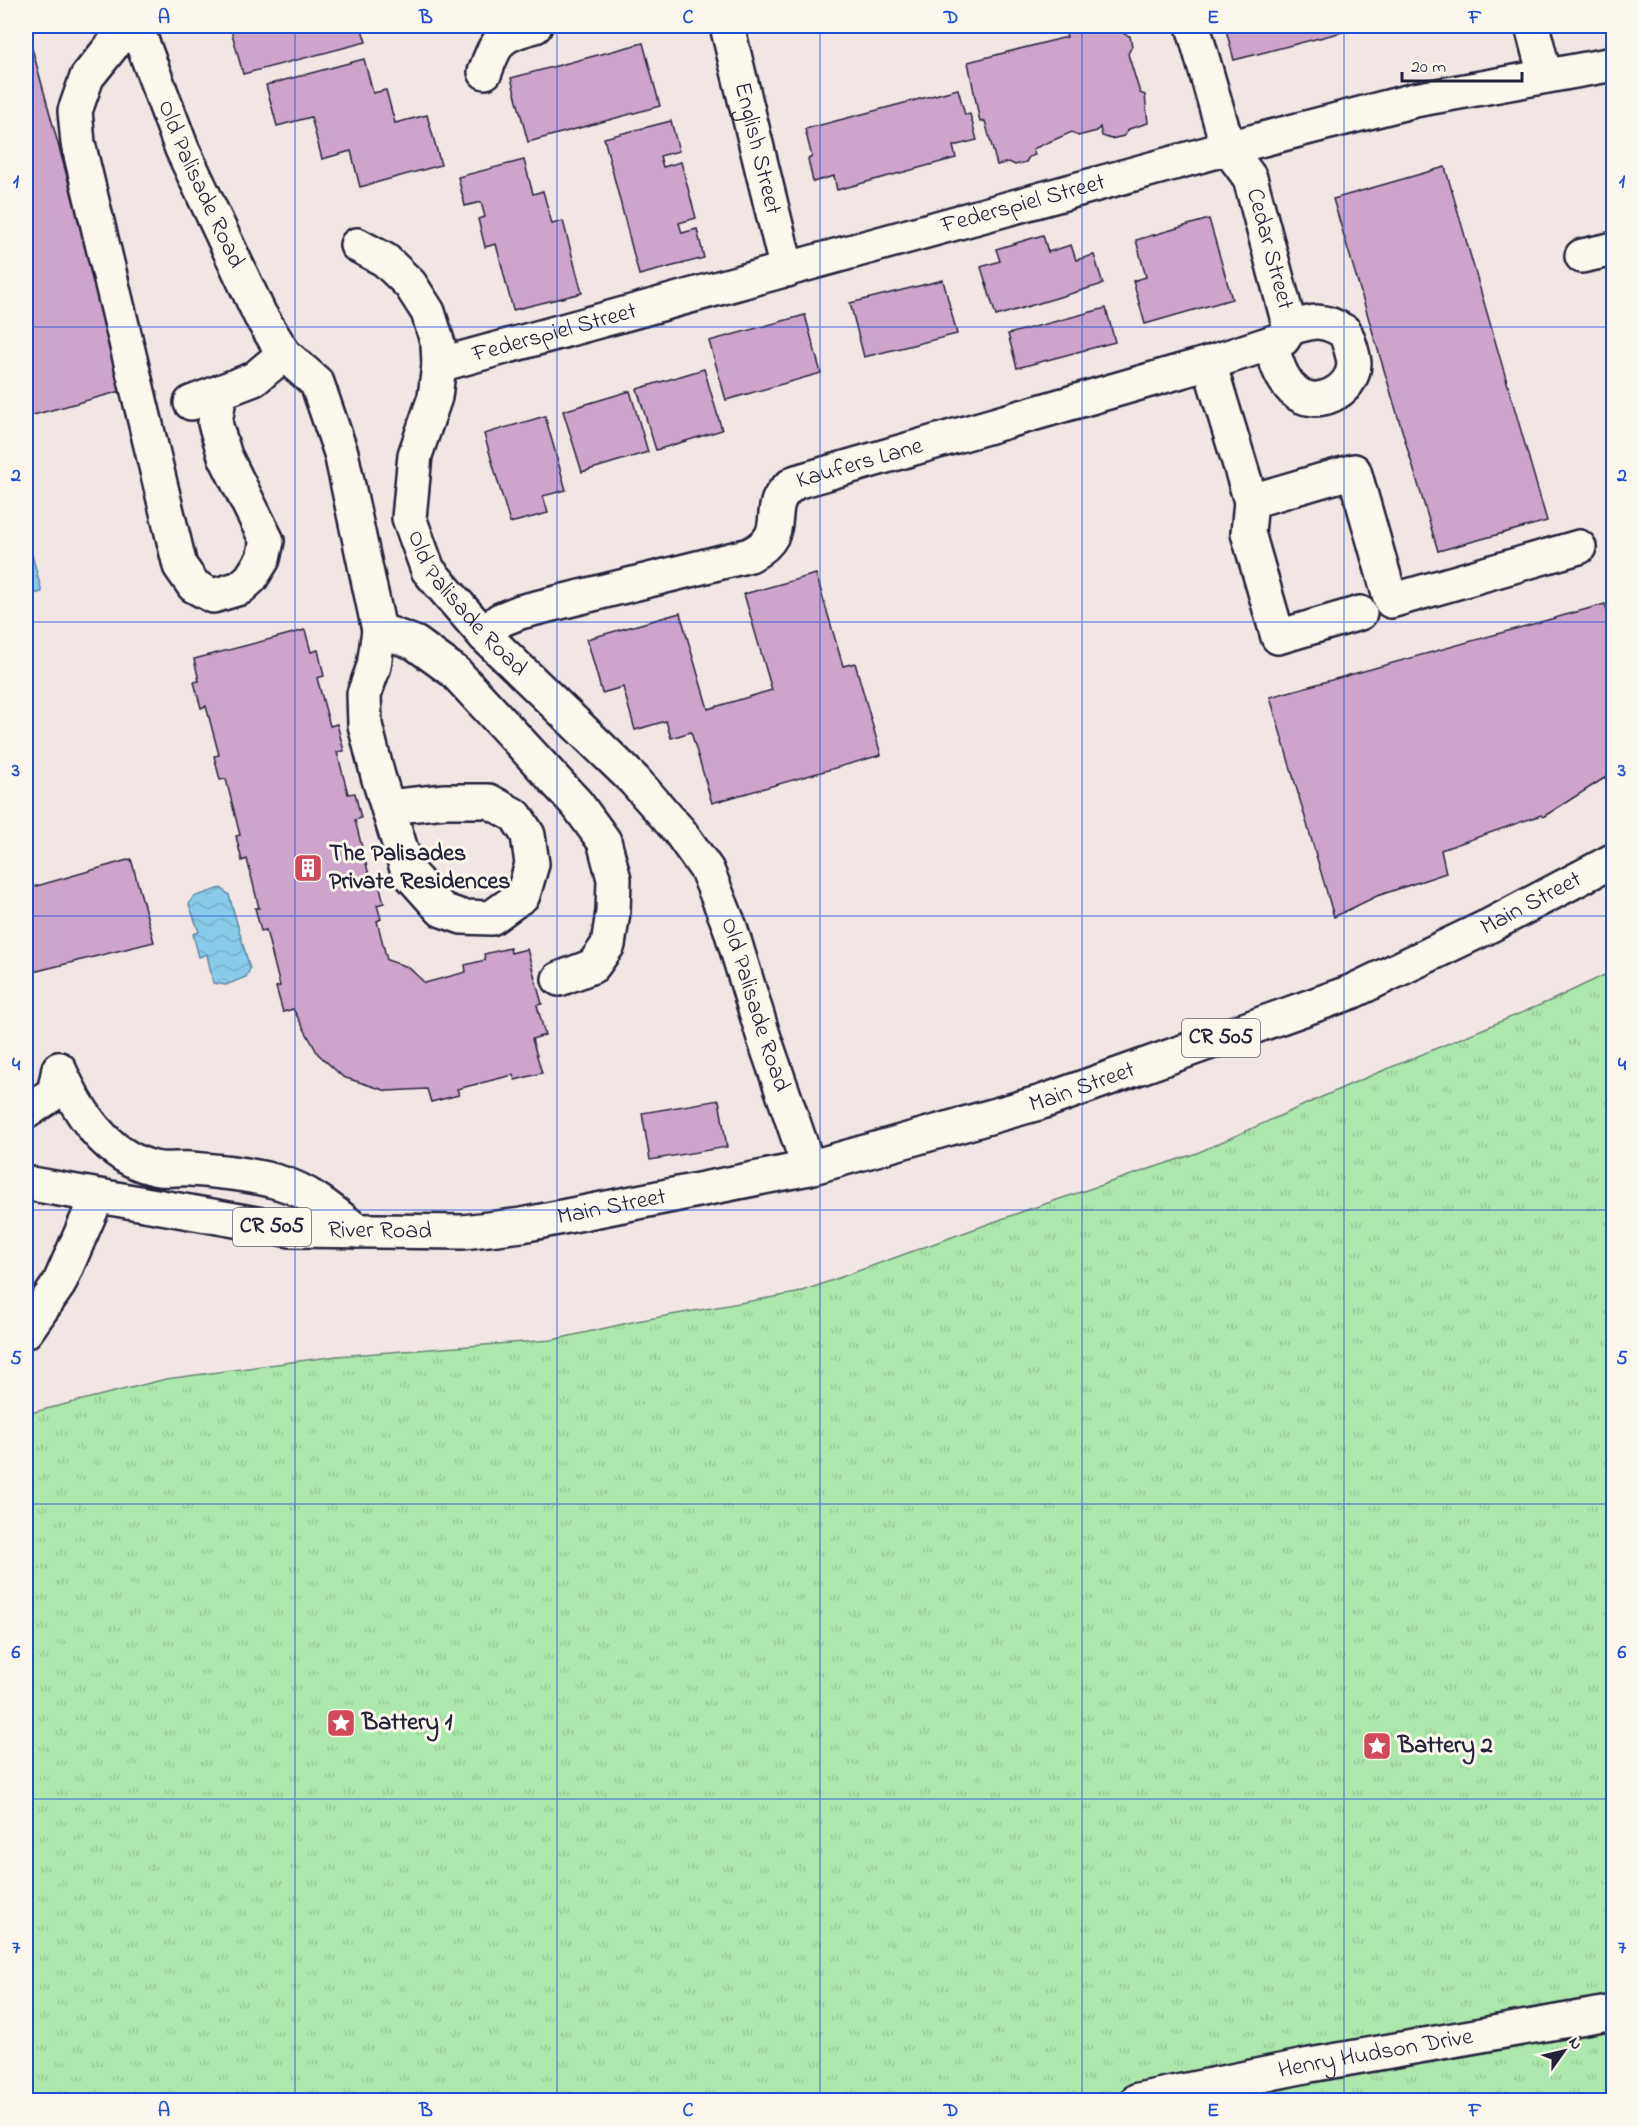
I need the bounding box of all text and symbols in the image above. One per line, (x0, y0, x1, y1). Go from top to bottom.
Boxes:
text: A (158, 4, 170, 33)
text: B (418, 4, 433, 33)
text: C (683, 4, 694, 33)
text: D (943, 4, 958, 33)
text: E (1207, 4, 1219, 33)
text: F (1468, 4, 1482, 33)
scale bar (1402, 45, 1522, 83)
text: 20 m (1411, 55, 1446, 81)
street label: English Street (724, 79, 790, 218)
street label: Old Palisade Road (148, 95, 253, 275)
street label: Federspiel Street (936, 165, 1109, 244)
text: 1 (13, 168, 20, 197)
text: 1 (1619, 168, 1626, 197)
street label: Cedar Street (1236, 184, 1302, 314)
street label: Federspiel Street (468, 294, 641, 373)
street label: Kaufers Lane (792, 429, 927, 499)
text: 2 (10, 462, 21, 491)
text: 2 (1616, 462, 1627, 491)
street label: Old Palisade Road (398, 526, 535, 686)
text: 3 (11, 757, 20, 786)
text: 3 (1617, 757, 1626, 786)
place label: The Palisades Private Residences (329, 837, 511, 900)
building icon: The Palisades Private Residences (292, 852, 324, 884)
street label: Main Street (1474, 862, 1588, 945)
street label: Old Palisade Road (710, 912, 799, 1097)
road number: CR 505 (1182, 1019, 1260, 1057)
text: 4 (12, 1051, 21, 1080)
text: 4 (1618, 1051, 1627, 1080)
street label: Main Street (1025, 1053, 1140, 1122)
street label: Main Street (554, 1179, 669, 1235)
road number: CR 505 (233, 1208, 311, 1246)
street label: River Road (328, 1213, 433, 1249)
text: 5 (10, 1345, 22, 1374)
text: 5 (1616, 1345, 1628, 1374)
text: 6 (12, 1639, 21, 1668)
text: 6 (1618, 1639, 1627, 1668)
place label: Battery 1 (361, 1706, 453, 1742)
place icon: Battery 1 (325, 1707, 357, 1739)
place label: Battery 2 (1397, 1729, 1493, 1765)
place icon: Battery 2 (1361, 1730, 1393, 1762)
text: 7 (12, 1934, 21, 1963)
text: 7 (1618, 1934, 1627, 1963)
street label: Henry Hudson Drive (1275, 2019, 1476, 2089)
north arrow (1534, 2021, 1594, 2081)
text: N (1562, 2033, 1588, 2055)
text: A (158, 2097, 170, 2126)
text: B (418, 2097, 433, 2126)
text: C (683, 2097, 694, 2126)
text: D (943, 2097, 958, 2126)
text: E (1207, 2097, 1219, 2126)
text: F (1468, 2097, 1482, 2126)

